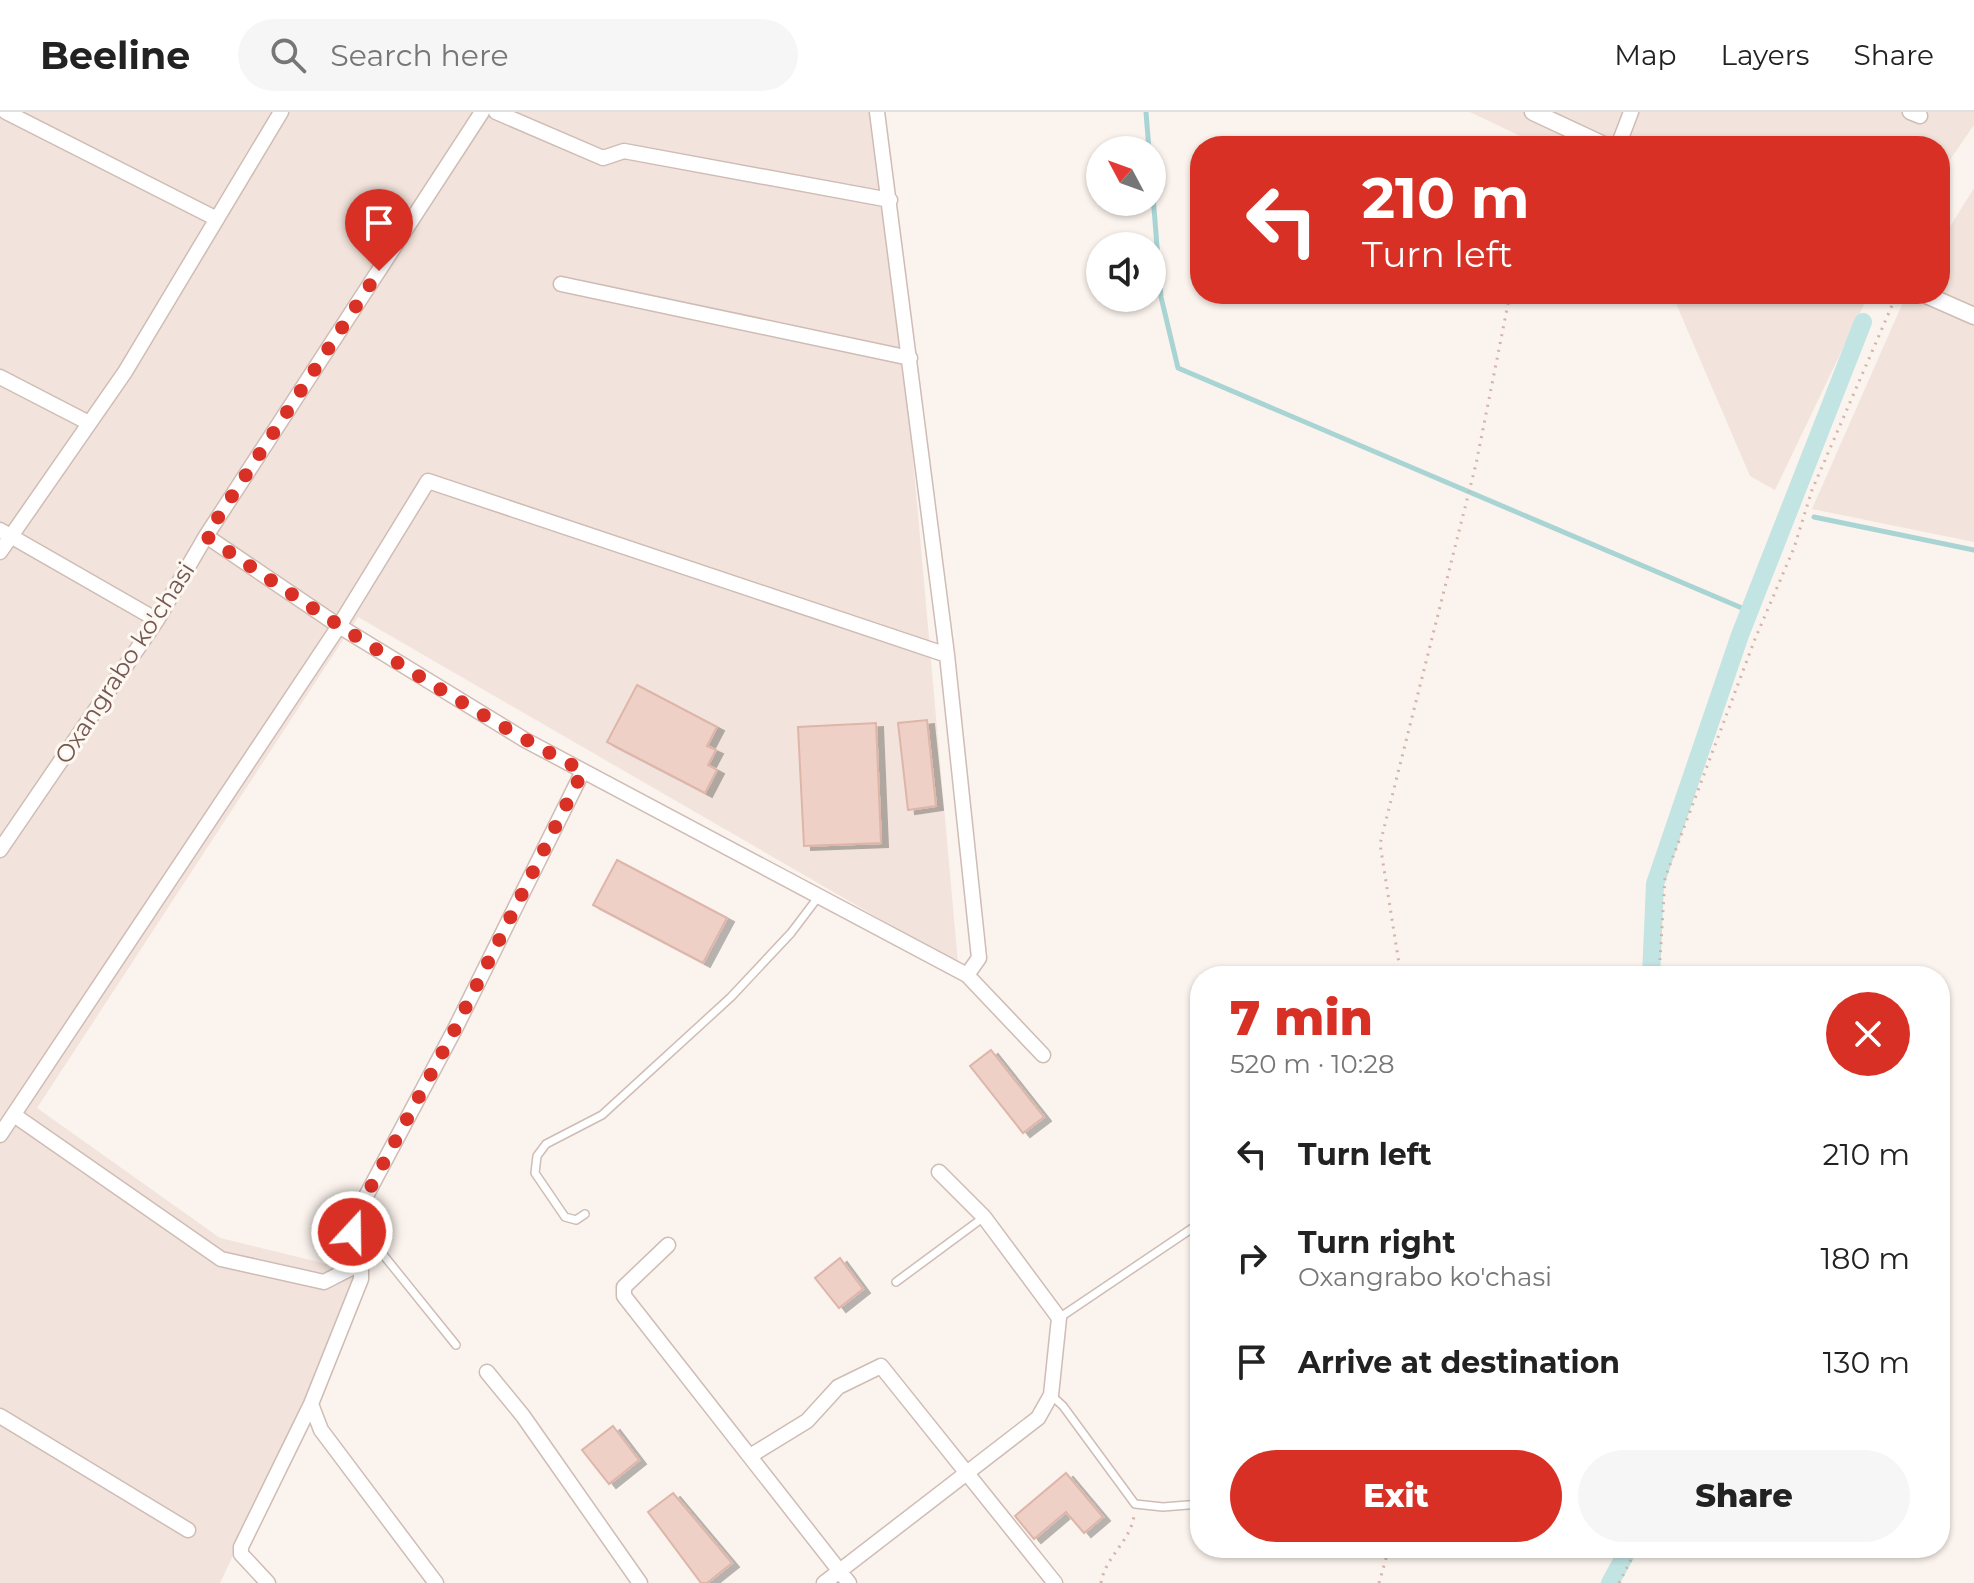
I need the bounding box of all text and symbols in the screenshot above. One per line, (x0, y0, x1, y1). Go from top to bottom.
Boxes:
search box (238, 19, 798, 91)
text: Beeline (40, 32, 190, 79)
icon: search (266, 33, 310, 77)
text: Search here (330, 37, 509, 74)
text: Map (1614, 38, 1677, 72)
text: Layers (1721, 38, 1810, 72)
text: Share (1854, 38, 1934, 72)
north arrow (1086, 136, 1166, 216)
map controls (1086, 136, 1166, 312)
text: 210 m (1362, 164, 1530, 232)
icon: left (1230, 168, 1334, 272)
pin (345, 189, 413, 271)
icon: arrive (357, 201, 401, 245)
button: sound (1086, 232, 1166, 312)
text: Turn left (1362, 232, 1513, 276)
street label: Oxangrabo ko'chasi (49, 556, 201, 769)
text: 7 min (1230, 989, 1373, 1047)
button: close (1826, 992, 1910, 1076)
text: 520 m · 10:28 (1230, 1048, 1395, 1080)
icon: left (1230, 1132, 1274, 1176)
text: Turn left (1298, 1136, 1431, 1173)
text: 210 m (1823, 1136, 1910, 1173)
position arrow (310, 1190, 394, 1274)
text: Turn right (1298, 1224, 1455, 1261)
icon: right (1230, 1236, 1274, 1280)
text: 180 m (1820, 1240, 1910, 1277)
text: Oxangrabo ko'chasi (1298, 1261, 1552, 1293)
icon: arrive (1230, 1340, 1274, 1384)
text: Arrive at destination (1298, 1344, 1620, 1381)
text: 130 m (1823, 1344, 1910, 1381)
button: Exit (1230, 1450, 1562, 1542)
button: Share (1578, 1450, 1910, 1542)

